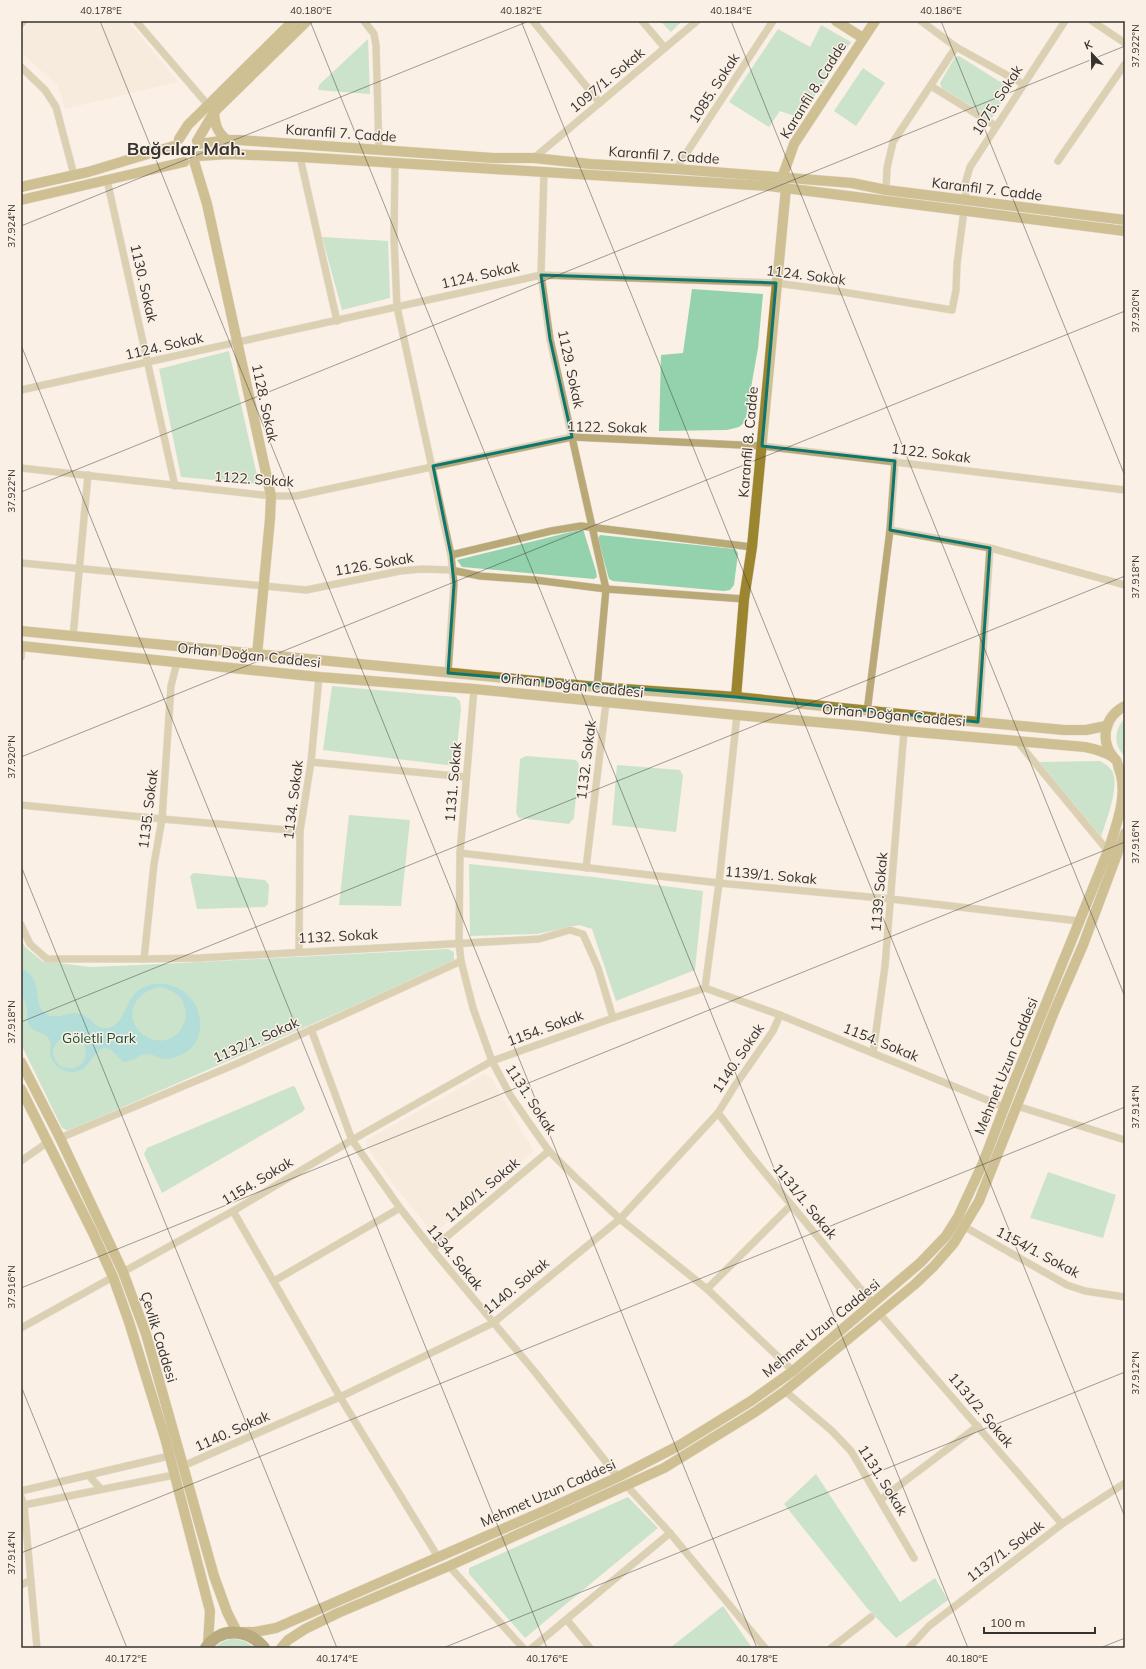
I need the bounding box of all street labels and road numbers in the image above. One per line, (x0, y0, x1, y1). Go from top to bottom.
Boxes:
street label: Karanfil 8. Cadde (776, 38, 850, 142)
street label: 1097/1. Sokak (566, 43, 649, 117)
street label: 1085. Sokak (685, 49, 744, 126)
street label: 1075. Sokak (968, 61, 1027, 138)
street label: Karanfil 7. Cadde (285, 120, 397, 146)
street label: Karanfil 7. Cadde (608, 142, 720, 168)
street label: Karanfil 7. Cadde (931, 173, 1043, 205)
street label: 1130. Sokak (126, 242, 162, 325)
street label: 1124. Sokak (439, 257, 522, 293)
street label: 1124. Sokak (765, 261, 848, 289)
street label: 1124. Sokak (123, 328, 206, 364)
street label: 1129. Sokak (554, 328, 588, 411)
street label: 1128. Sokak (248, 362, 282, 445)
street label: Karanfil 8. Cadde (734, 386, 762, 498)
street label: 1122. Sokak (567, 417, 648, 437)
street label: 1122. Sokak (890, 439, 973, 467)
street label: 1122. Sokak (214, 467, 295, 491)
street label: 1126. Sokak (333, 548, 416, 580)
street label: Orhan Doğan Caddesi (176, 639, 322, 671)
street label: Orhan Doğan Caddesi (499, 669, 645, 701)
street label: Orhan Doğan Caddesi (822, 700, 966, 730)
street label: 1132. Sokak (572, 718, 600, 801)
street label: 1131. Sokak (441, 741, 466, 823)
street label: 1134. Sokak (279, 758, 307, 841)
street label: 1135. Sokak (134, 767, 162, 850)
street label: 1139. Sokak (867, 851, 892, 933)
street label: 1139/1. Sokak (724, 862, 819, 888)
street label: 1132. Sokak (298, 925, 379, 947)
street label: Mehmet Uzun Caddesi (970, 995, 1042, 1137)
street label: 1154. Sokak (504, 1006, 586, 1050)
street label: 1132/1. Sokak (210, 1013, 303, 1067)
street label: 1140. Sokak (708, 1019, 768, 1096)
street label: 1154. Sokak (841, 1019, 922, 1066)
street label: 1131. Sokak (502, 1061, 561, 1138)
street label: 1154. Sokak (218, 1152, 297, 1209)
street label: 1140/1. Sokak (441, 1153, 524, 1227)
street label: 1131/1. Sokak (769, 1159, 842, 1243)
street label: 1134. Sokak (423, 1220, 488, 1294)
street label: 1154/1. Sokak (993, 1222, 1084, 1282)
street label: 1140. Sokak (479, 1253, 553, 1318)
street label: Mehmet Uzun Caddesi (759, 1275, 883, 1381)
street label: Çevlik Caddesi (137, 1289, 181, 1385)
street label: 1131/2. Sokak (944, 1369, 1018, 1452)
street label: 1140. Sokak (192, 1406, 273, 1455)
street label: 1131. Sokak (854, 1441, 912, 1519)
street label: Mehmet Uzun Caddesi (478, 1455, 618, 1531)
street label: 1137/1. Sokak (963, 1516, 1048, 1586)

